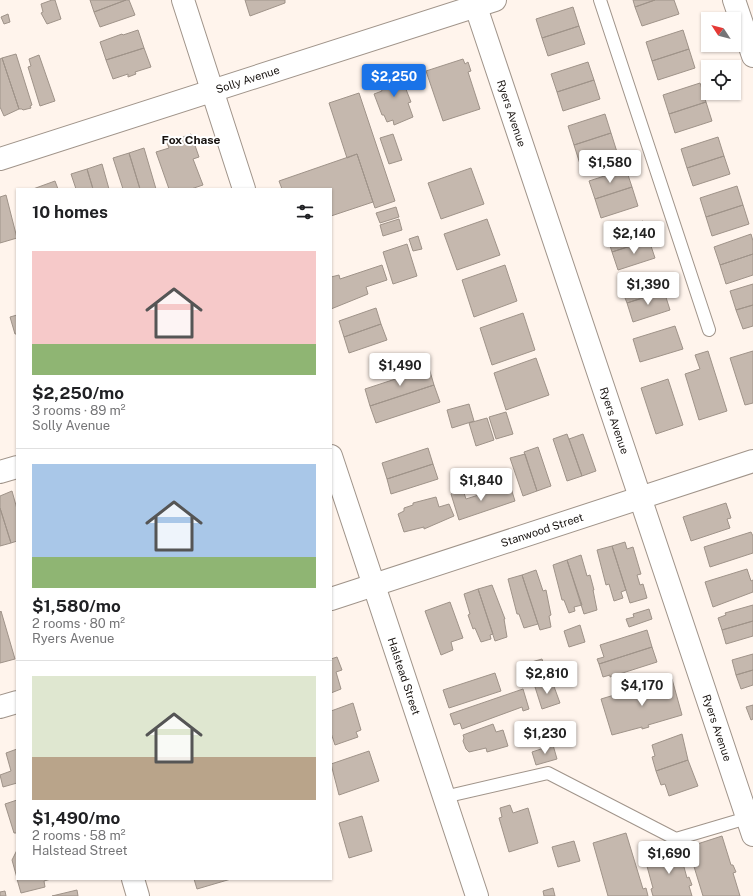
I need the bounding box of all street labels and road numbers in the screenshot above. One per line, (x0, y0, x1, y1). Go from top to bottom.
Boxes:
street label: Solly Avenue (214, 64, 281, 95)
street label: Ryers Avenue (495, 78, 528, 148)
street label: Ryers Avenue (598, 385, 631, 455)
street label: Stanwood Street (499, 511, 585, 549)
street label: Halstead Street (386, 636, 423, 716)
street label: Ryers Avenue (700, 693, 734, 763)

